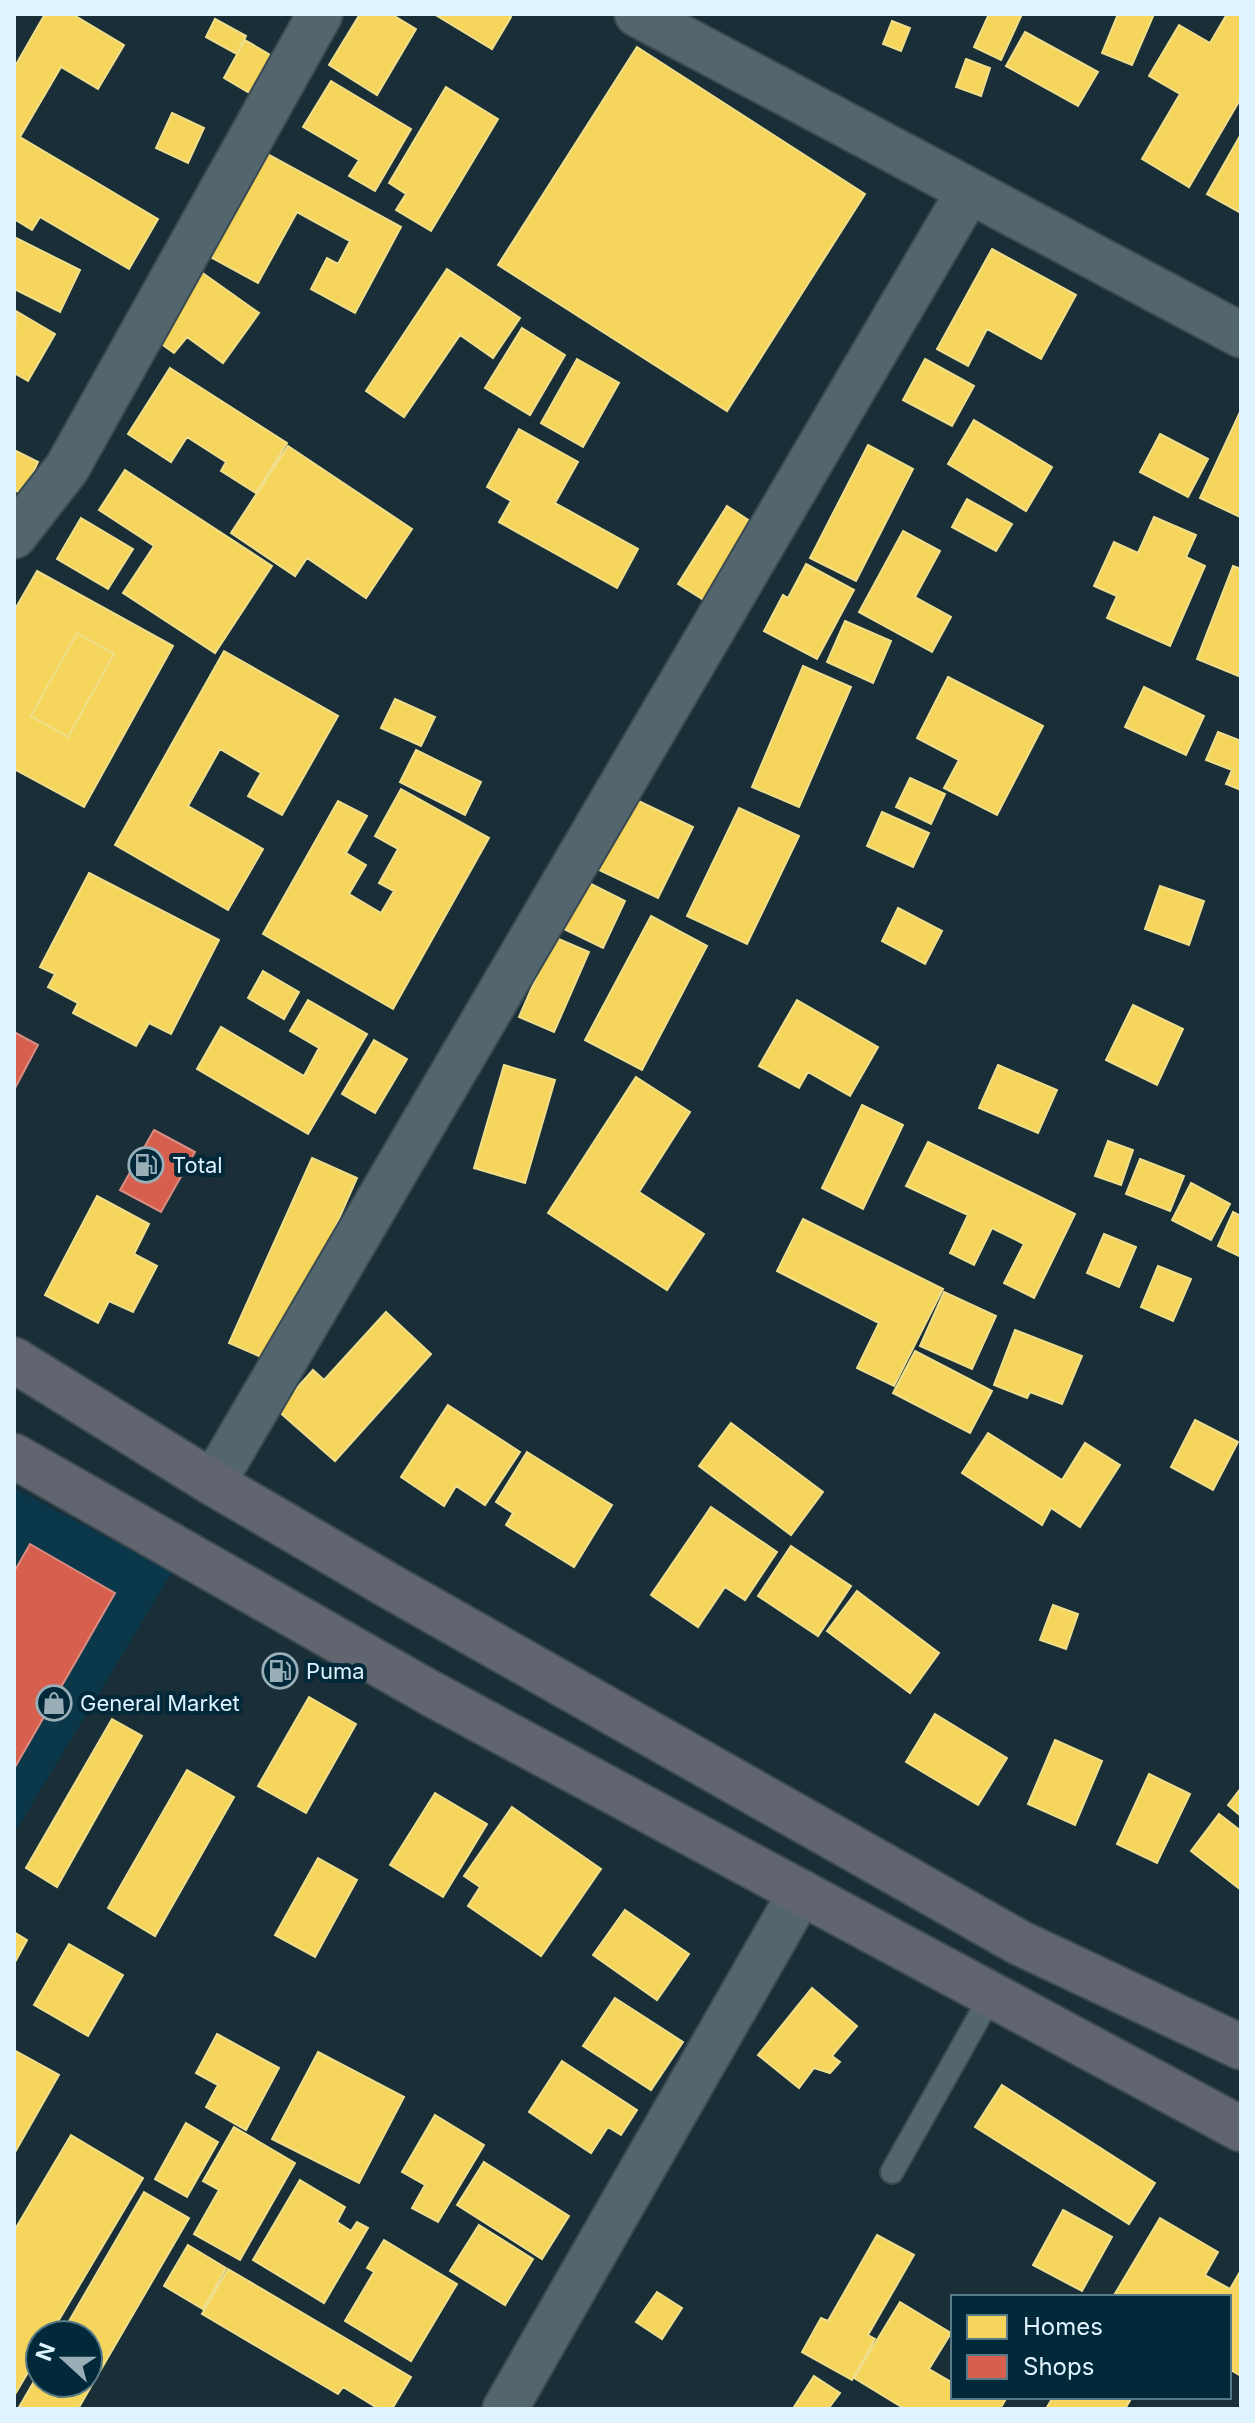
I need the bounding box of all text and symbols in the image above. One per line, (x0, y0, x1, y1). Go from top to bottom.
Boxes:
fuel station icon: Total (127, 1146, 165, 1184)
place label: Total (172, 1152, 223, 1178)
fuel station icon: Puma (261, 1652, 299, 1690)
place label: Puma (306, 1658, 365, 1684)
shop icon: General Market (35, 1684, 73, 1722)
place label: General Market (80, 1690, 240, 1716)
legend (951, 2295, 1231, 2399)
text: Homes (1023, 2312, 1103, 2341)
north arrow (24, 2319, 104, 2399)
text: N (30, 2339, 60, 2364)
text: Shops (1023, 2352, 1094, 2381)

